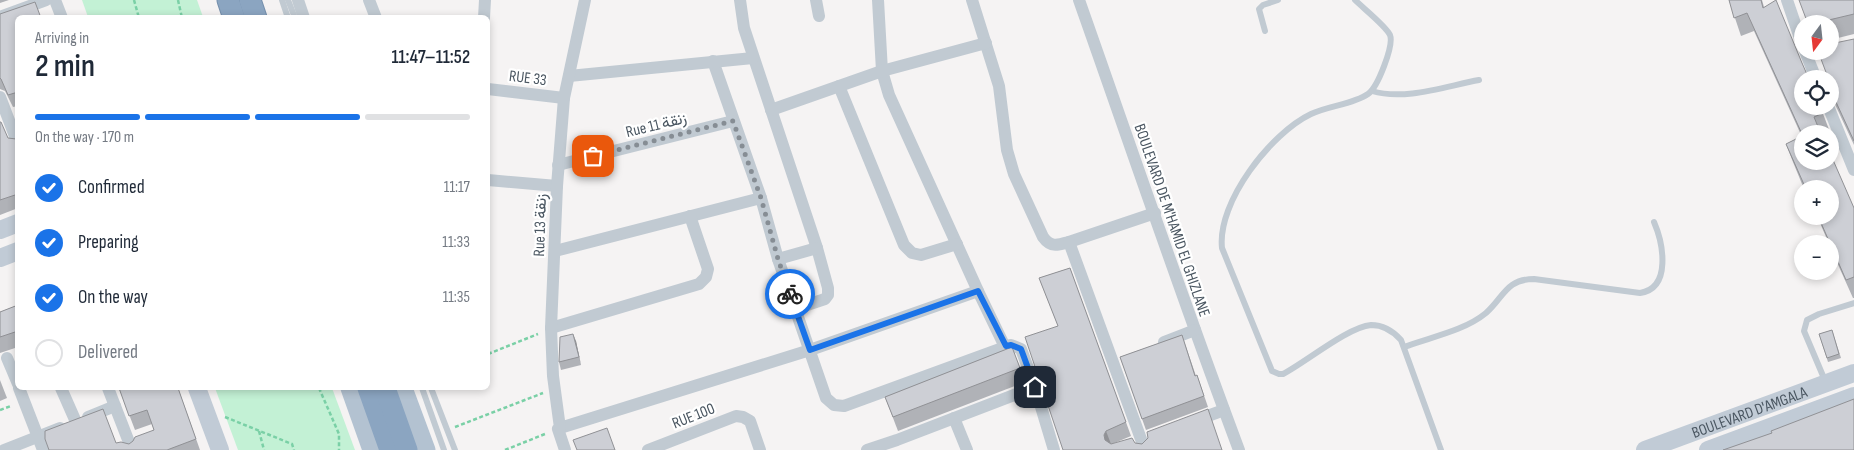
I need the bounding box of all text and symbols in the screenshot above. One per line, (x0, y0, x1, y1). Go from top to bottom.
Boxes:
north arrow (1794, 15, 1839, 60)
map controls (1794, 15, 1839, 280)
text: Arriving in (35, 29, 89, 48)
text: 11:47–11:52 (391, 46, 470, 69)
text: 2 min (35, 47, 95, 86)
street label: RUE 33 (508, 67, 548, 90)
button: locate (1794, 70, 1839, 115)
street label: Rue 11 زنقة (624, 109, 689, 142)
street label: BOULEVARD DE M'HAMID EL GHIZLANE (1130, 122, 1214, 319)
button: layers (1794, 125, 1839, 170)
text: On the way · 170 m (35, 128, 134, 147)
pin (572, 135, 614, 177)
icon: bag (579, 142, 607, 170)
icon: check (35, 174, 63, 202)
text: Confirmed (78, 176, 145, 199)
text: 11:17 (444, 178, 470, 197)
button: + (1794, 180, 1839, 225)
street label: Rue 13 زنقة (530, 193, 551, 257)
icon: check (35, 229, 63, 257)
text: Preparing (78, 231, 139, 254)
text: 11:33 (442, 233, 470, 252)
button: − (1794, 235, 1839, 280)
courier (765, 269, 815, 319)
icon: bike (776, 280, 804, 308)
icon: check (35, 284, 63, 312)
text: On the way (78, 286, 148, 309)
text: 11:35 (443, 288, 470, 307)
text: Delivered (78, 341, 138, 364)
pin (1014, 366, 1056, 408)
icon: home (1021, 373, 1049, 401)
street label: BOULEVARD D'AMGALA (1689, 383, 1810, 443)
street label: RUE 100 (669, 399, 718, 433)

